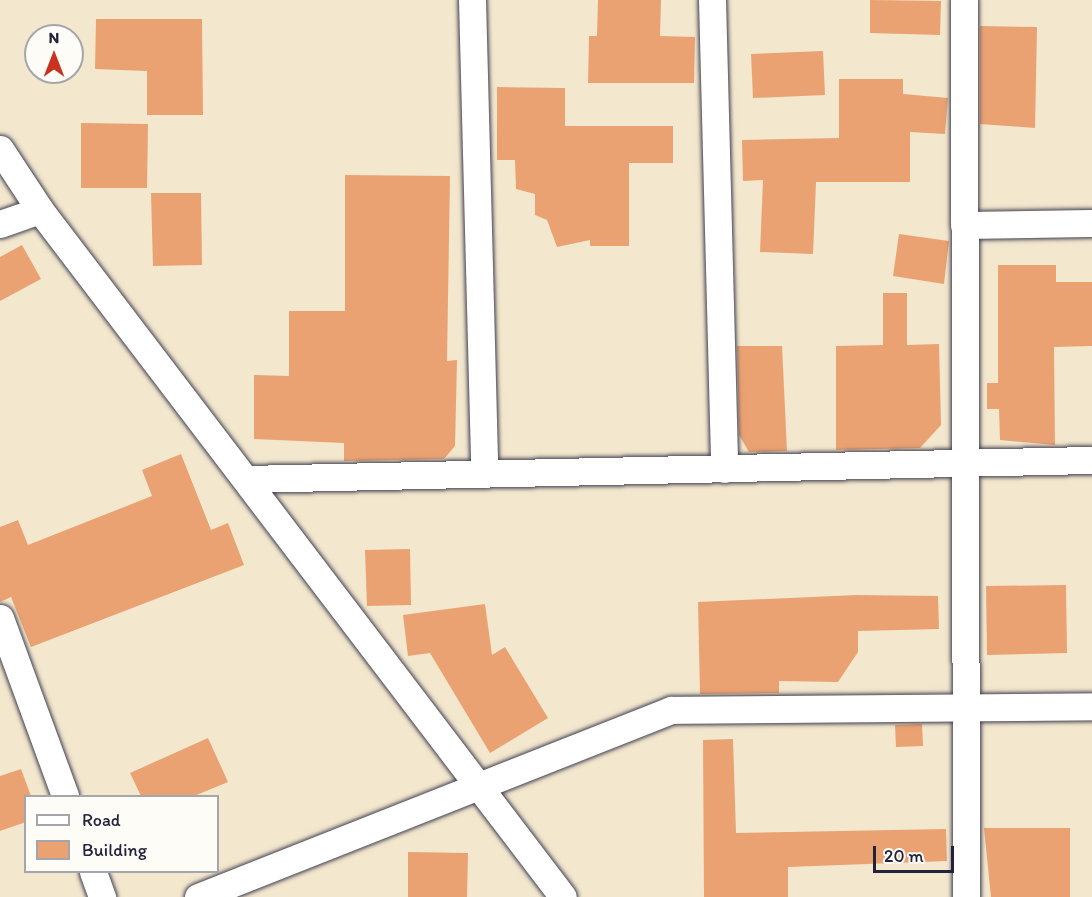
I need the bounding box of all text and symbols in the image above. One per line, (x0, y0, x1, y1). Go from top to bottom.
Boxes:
north arrow (24, 24, 84, 84)
text: N (49, 28, 59, 47)
legend (24, 795, 219, 873)
text: Road (82, 809, 121, 831)
scale bar (876, 834, 957, 872)
text: Building (82, 839, 147, 861)
text: 20 m (884, 845, 924, 867)

